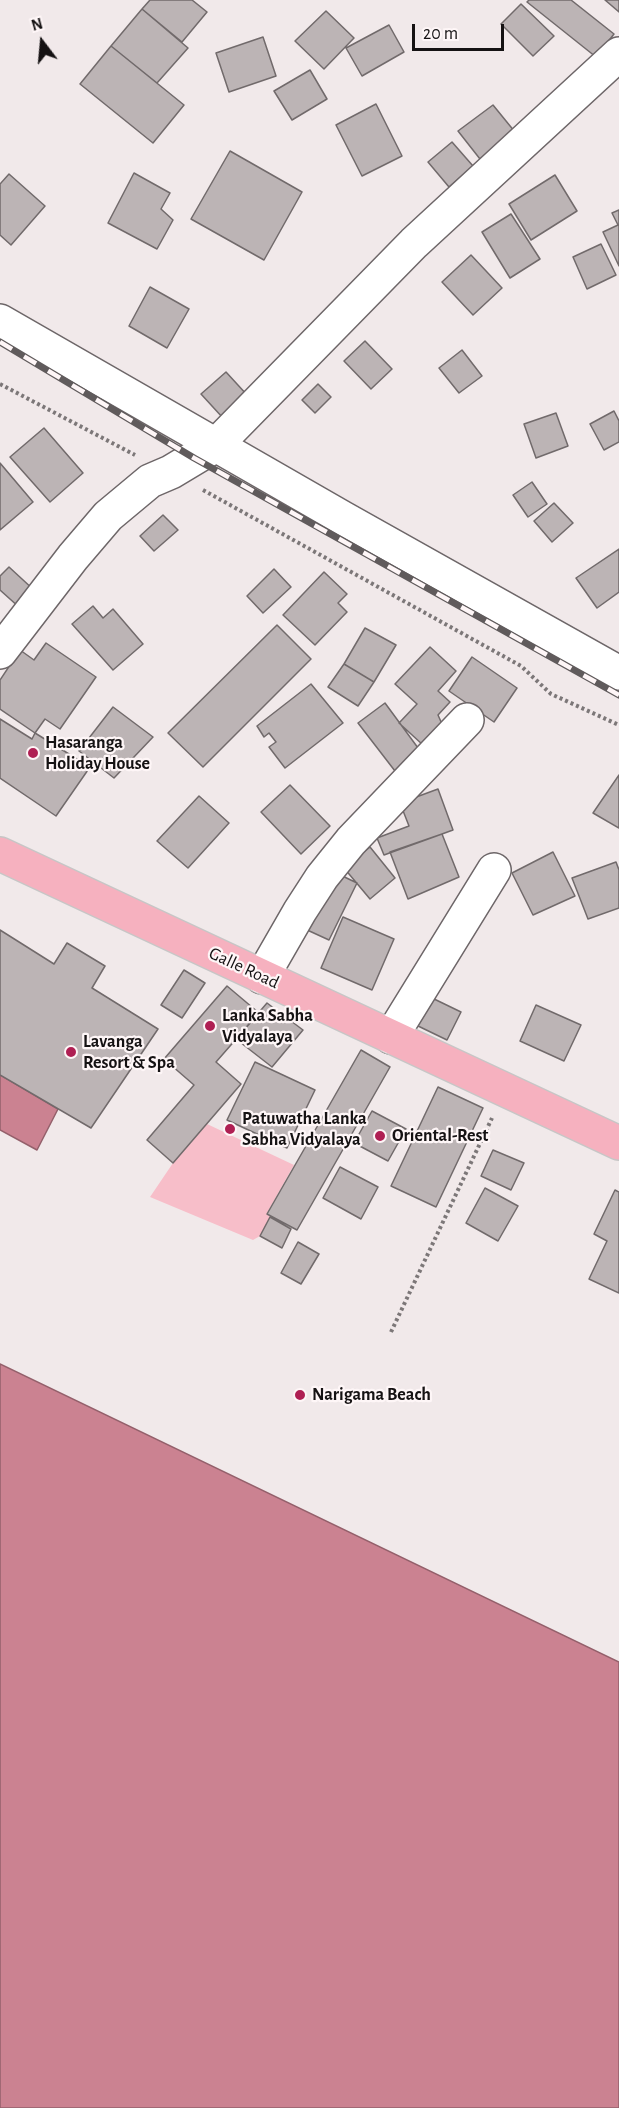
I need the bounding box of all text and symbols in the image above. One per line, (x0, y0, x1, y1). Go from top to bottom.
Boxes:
north arrow (12, 12, 72, 72)
scale bar (415, 12, 506, 50)
text: N (29, 15, 45, 34)
text: 20 m (423, 25, 458, 43)
place label: Hasaranga Holiday House (45, 732, 150, 774)
marker: Hasaranga Holiday House (26, 746, 40, 760)
street label: Galle Road (205, 942, 283, 994)
place label: Lanka Sabha Vidyalaya (222, 1005, 313, 1048)
marker: Lanka Sabha Vidyalaya (203, 1019, 217, 1033)
place label: Lavanga Resort & Spa (83, 1031, 175, 1074)
marker: Lavanga Resort & Spa (64, 1045, 78, 1059)
place label: Patuwatha Lanka Sabha Vidyalaya (242, 1108, 367, 1150)
marker: Patuwatha Lanka Sabha Vidyalaya (223, 1122, 237, 1136)
place label: Oriental-Rest (392, 1125, 488, 1147)
marker: Oriental-Rest (373, 1129, 387, 1143)
place label: Narigama Beach (312, 1384, 431, 1406)
marker: Narigama Beach (293, 1388, 307, 1402)

